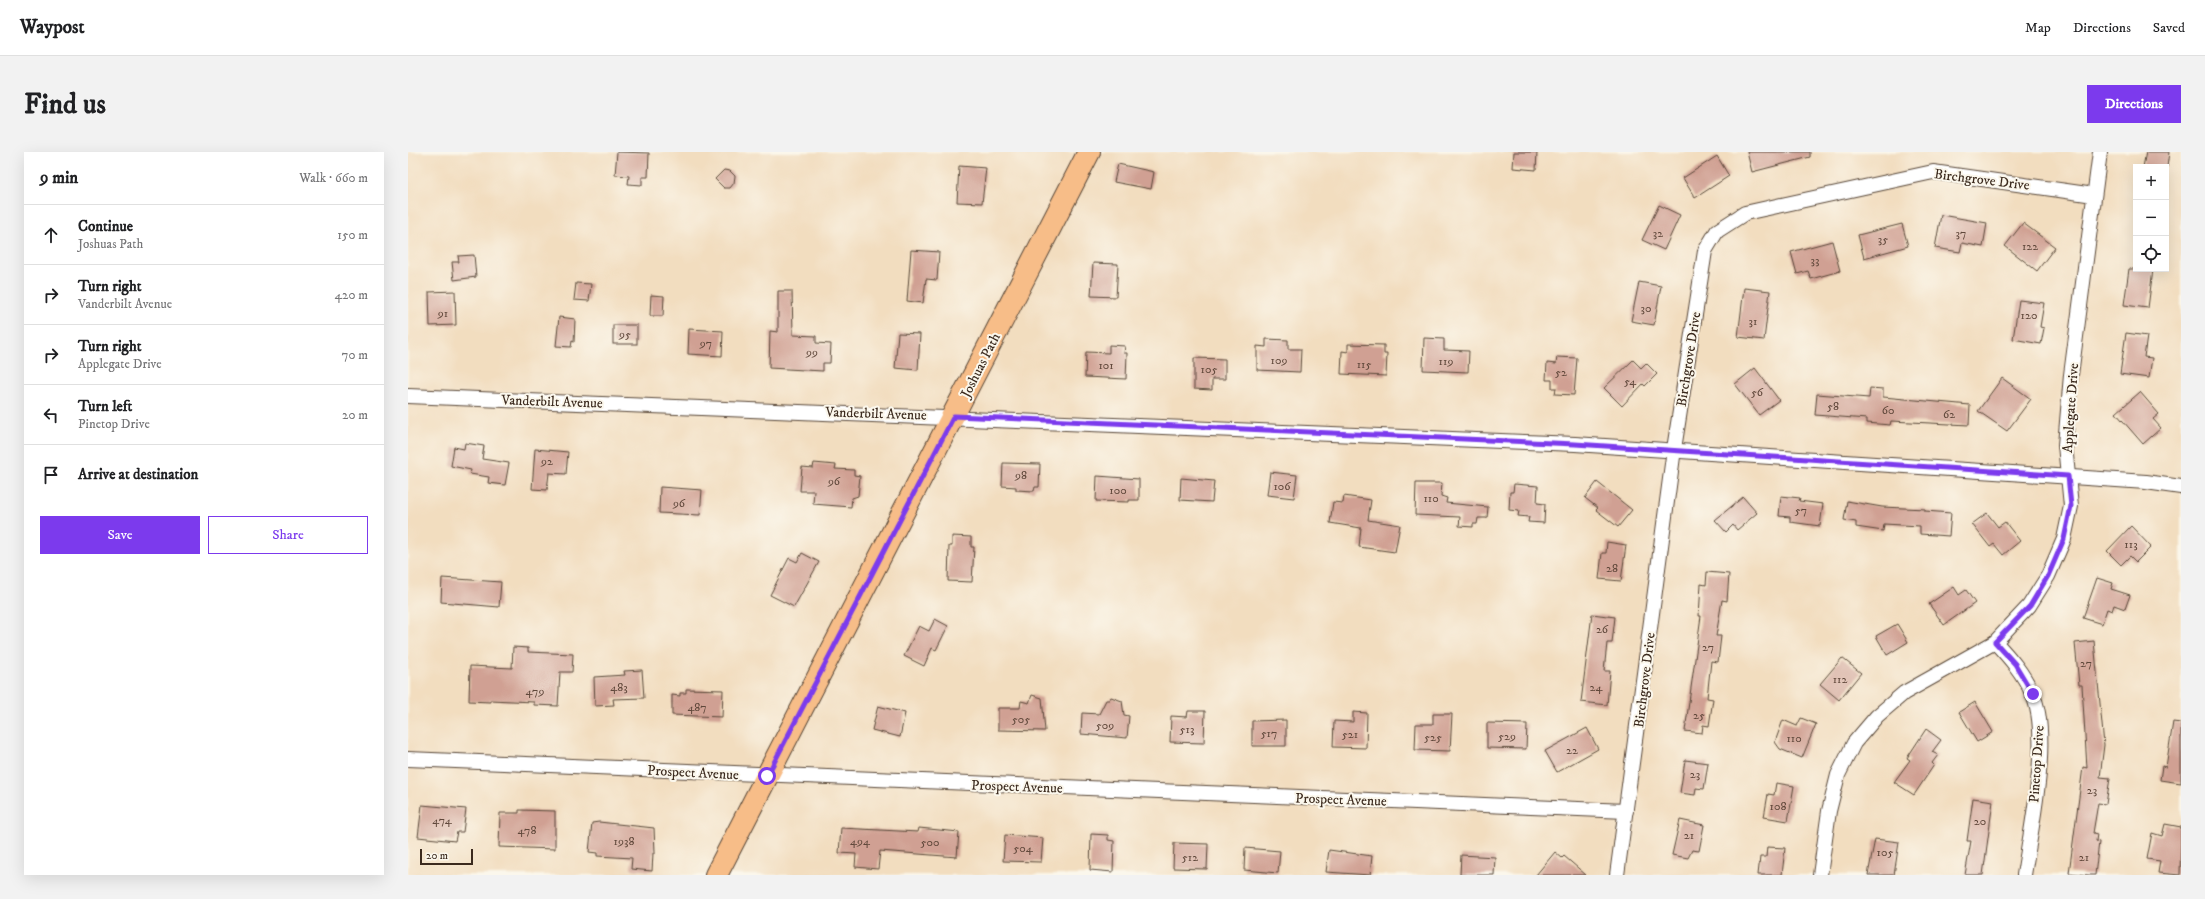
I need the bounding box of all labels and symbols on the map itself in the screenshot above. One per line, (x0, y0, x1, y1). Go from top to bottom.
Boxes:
street label: Birchgrove Drive (1933, 165, 2031, 195)
house number: 32 (1653, 226, 1663, 241)
house number: 37 (1956, 226, 1966, 241)
house number: 35 (1878, 232, 1888, 247)
house number: 122 (2022, 239, 2038, 254)
house number: 33 (1811, 253, 1819, 268)
house number: 30 (1641, 301, 1651, 316)
house number: 91 (437, 306, 448, 321)
house number: 120 (2021, 308, 2037, 323)
street label: Birchgrove Drive (1673, 310, 1705, 408)
house number: 31 (1749, 314, 1757, 329)
house number: 95 (618, 327, 631, 342)
street label: Joshuas Path (956, 329, 1005, 403)
house number: 97 (699, 336, 712, 351)
house number: 99 (805, 345, 818, 360)
house number: 109 (1271, 353, 1287, 368)
house number: 119 (1439, 354, 1453, 369)
house number: 115 (1357, 357, 1371, 372)
house number: 101 (1098, 358, 1114, 373)
house number: 105 (1201, 362, 1217, 377)
street label: Applegate Drive (2059, 362, 2083, 454)
house number: 52 (1555, 365, 1567, 380)
house number: 54 (1624, 374, 1637, 389)
house number: 56 (1751, 385, 1764, 400)
street label: Vanderbilt Avenue (500, 391, 603, 413)
house number: 58 (1827, 399, 1839, 414)
street label: Vanderbilt Avenue (824, 403, 927, 425)
house number: 60 (1882, 403, 1894, 418)
house number: 62 (1943, 407, 1955, 422)
house number: 92 (540, 454, 553, 469)
house number: 98 (1014, 468, 1027, 483)
house number: 96 (827, 474, 841, 489)
house number: 106 (1273, 479, 1291, 494)
house number: 100 (1109, 483, 1127, 498)
house number: 110 (1423, 491, 1439, 506)
house number: 96 (672, 496, 686, 511)
house number: 57 (1795, 503, 1807, 518)
house number: 113 (2124, 537, 2138, 552)
house number: 28 (1606, 561, 1618, 576)
house number: 26 (1596, 622, 1609, 637)
street label: Birchgrove Drive (1630, 631, 1660, 729)
house number: 27 (1702, 640, 1714, 655)
house number: 27 (2080, 656, 2092, 671)
house number: 112 (1833, 672, 1847, 687)
house number: 483 (610, 680, 628, 695)
house number: 24 (1590, 680, 1603, 695)
house number: 479 (526, 684, 544, 699)
route end (2024, 685, 2042, 703)
house number: 487 (687, 700, 707, 715)
house number: 25 (1693, 708, 1705, 723)
house number: 505 (1012, 712, 1030, 727)
house number: 509 (1096, 718, 1114, 733)
house number: 513 (1180, 722, 1194, 737)
street label: Pinetop Drive (2025, 725, 2049, 803)
house number: 517 (1261, 726, 1277, 741)
house number: 521 (1342, 727, 1358, 742)
house number: 529 (1498, 729, 1516, 744)
house number: 525 (1424, 730, 1442, 745)
house number: 110 (1786, 731, 1802, 746)
house number: 22 (1566, 743, 1578, 758)
street label: Prospect Avenue (647, 762, 739, 784)
route start (758, 767, 776, 785)
house number: 23 (1690, 767, 1700, 782)
street label: Prospect Avenue (971, 776, 1063, 798)
house number: 23 (2087, 783, 2097, 798)
street label: Prospect Avenue (1295, 789, 1387, 811)
house number: 108 (1770, 799, 1786, 814)
house number: 474 (432, 813, 453, 828)
house number: 20 (1974, 814, 1986, 829)
house number: 478 (518, 823, 536, 838)
house number: 21 (1684, 828, 1694, 843)
house number: 1938 (614, 834, 634, 849)
house number: 494 (850, 834, 871, 849)
house number: 500 (921, 835, 939, 850)
house number: 504 (1013, 841, 1034, 856)
house number: 105 (1877, 845, 1893, 860)
scale bar (420, 847, 473, 866)
house number: 512 (1182, 850, 1198, 865)
house number: 21 (2079, 850, 2089, 865)

